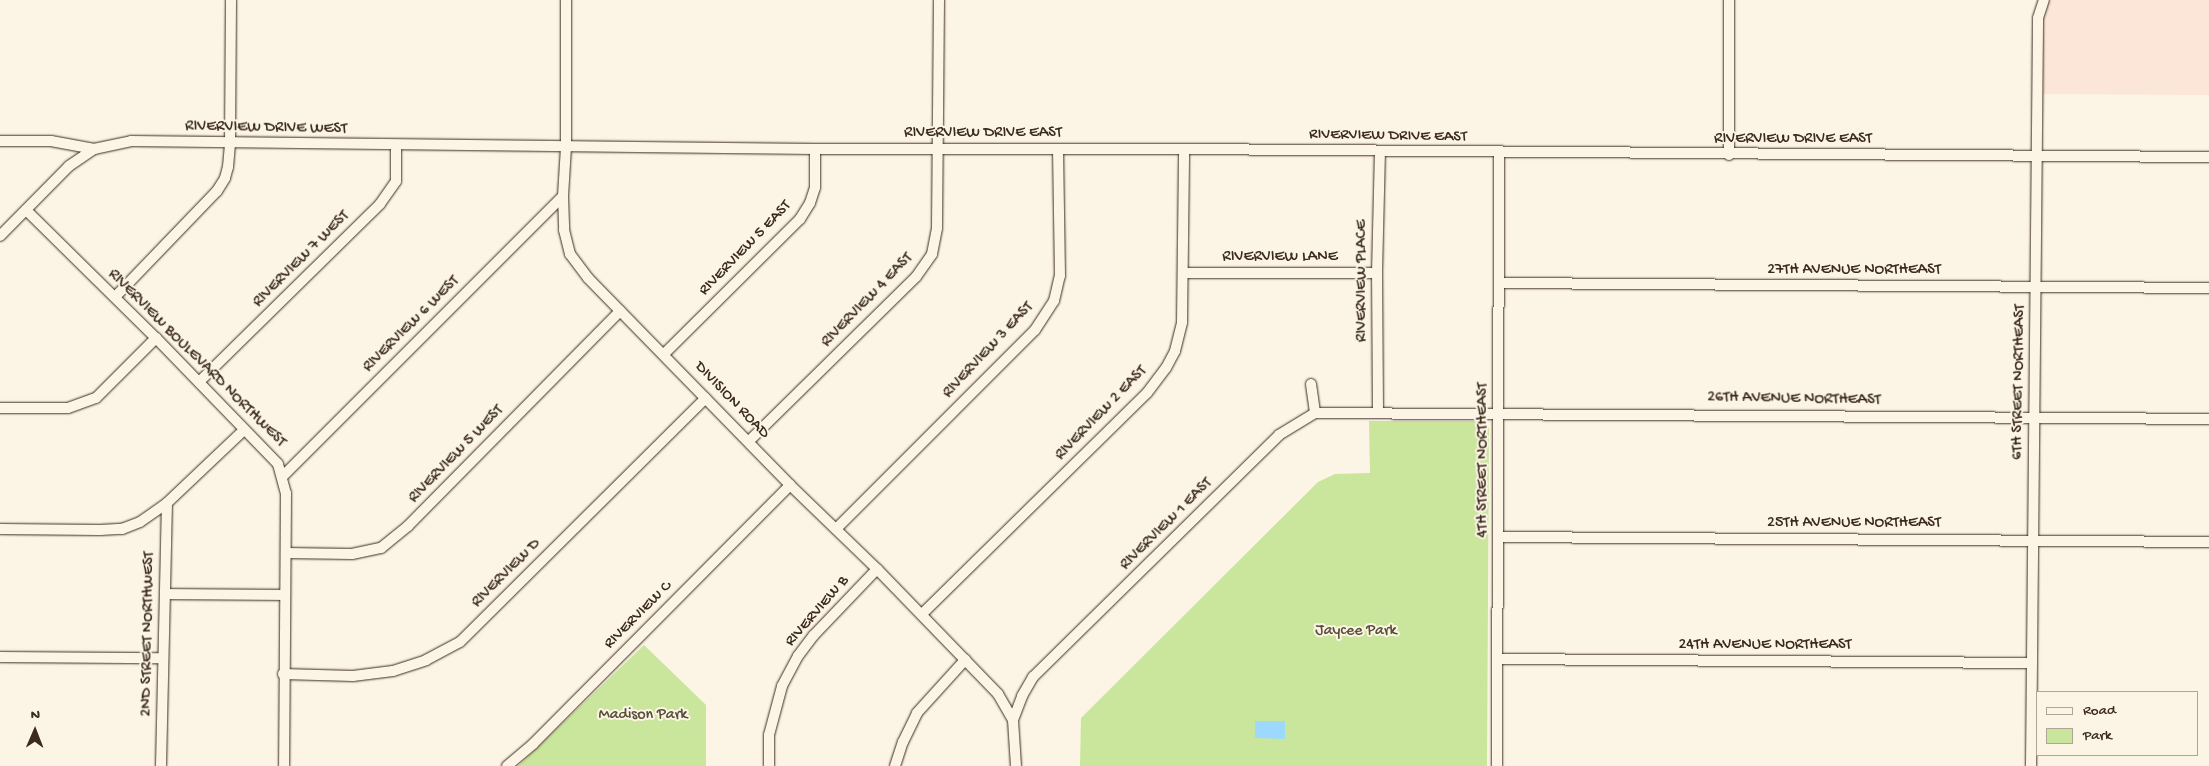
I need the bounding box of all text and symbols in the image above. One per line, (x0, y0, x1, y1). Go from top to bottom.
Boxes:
street label: RIVERVIEW DRIVE WEST (185, 118, 347, 140)
street label: RIVERVIEW DRIVE EAST (904, 124, 1062, 144)
street label: RIVERVIEW DRIVE EAST (1309, 126, 1467, 148)
street label: RIVERVIEW DRIVE EAST (1714, 130, 1872, 150)
street label: RIVERVIEW 5 EAST (696, 197, 796, 301)
street label: RIVERVIEW 7 WEST (250, 208, 354, 312)
street label: RIVERVIEW PLACE (1353, 220, 1373, 342)
street label: RIVERVIEW LANE (1222, 248, 1338, 268)
street label: RIVERVIEW 4 EAST (818, 250, 918, 352)
street label: 27TH AVENUE NORTHEAST (1767, 261, 1941, 281)
street label: RIVERVIEW BOULEVARD NORTHWEST (103, 266, 289, 452)
street label: RIVERVIEW 6 WEST (360, 273, 464, 377)
street label: RIVERVIEW 3 EAST (939, 299, 1039, 403)
street label: 6TH STREET NORTHEAST (2009, 304, 2031, 460)
street label: DIVISION ROAD (689, 358, 773, 444)
street label: RIVERVIEW 2 EAST (1052, 363, 1152, 465)
street label: 4TH STREET NORTHEAST (1474, 382, 1494, 538)
street label: 26TH AVENUE NORTHEAST (1707, 389, 1881, 411)
street label: RIVERVIEW 5 WEST (405, 402, 509, 508)
street label: RIVERVIEW 1 EAST (1117, 475, 1217, 575)
street label: 25TH AVENUE NORTHEAST (1767, 514, 1941, 534)
street label: RIVERVIEW D (468, 535, 546, 613)
street label: 2ND STREET NORTHWEST (138, 551, 160, 717)
street label: RIVERVIEW B (782, 573, 854, 651)
street label: RIVERVIEW C (601, 578, 677, 654)
park label: Jaycee Park (1315, 622, 1397, 642)
street label: 24TH AVENUE NORTHEAST (1679, 636, 1851, 656)
legend (2036, 691, 2199, 756)
text: Road (2083, 702, 2116, 720)
north arrow (10, 706, 60, 756)
park label: Madison Park (599, 706, 687, 726)
text: N (31, 707, 40, 724)
text: Park (2083, 727, 2112, 745)

